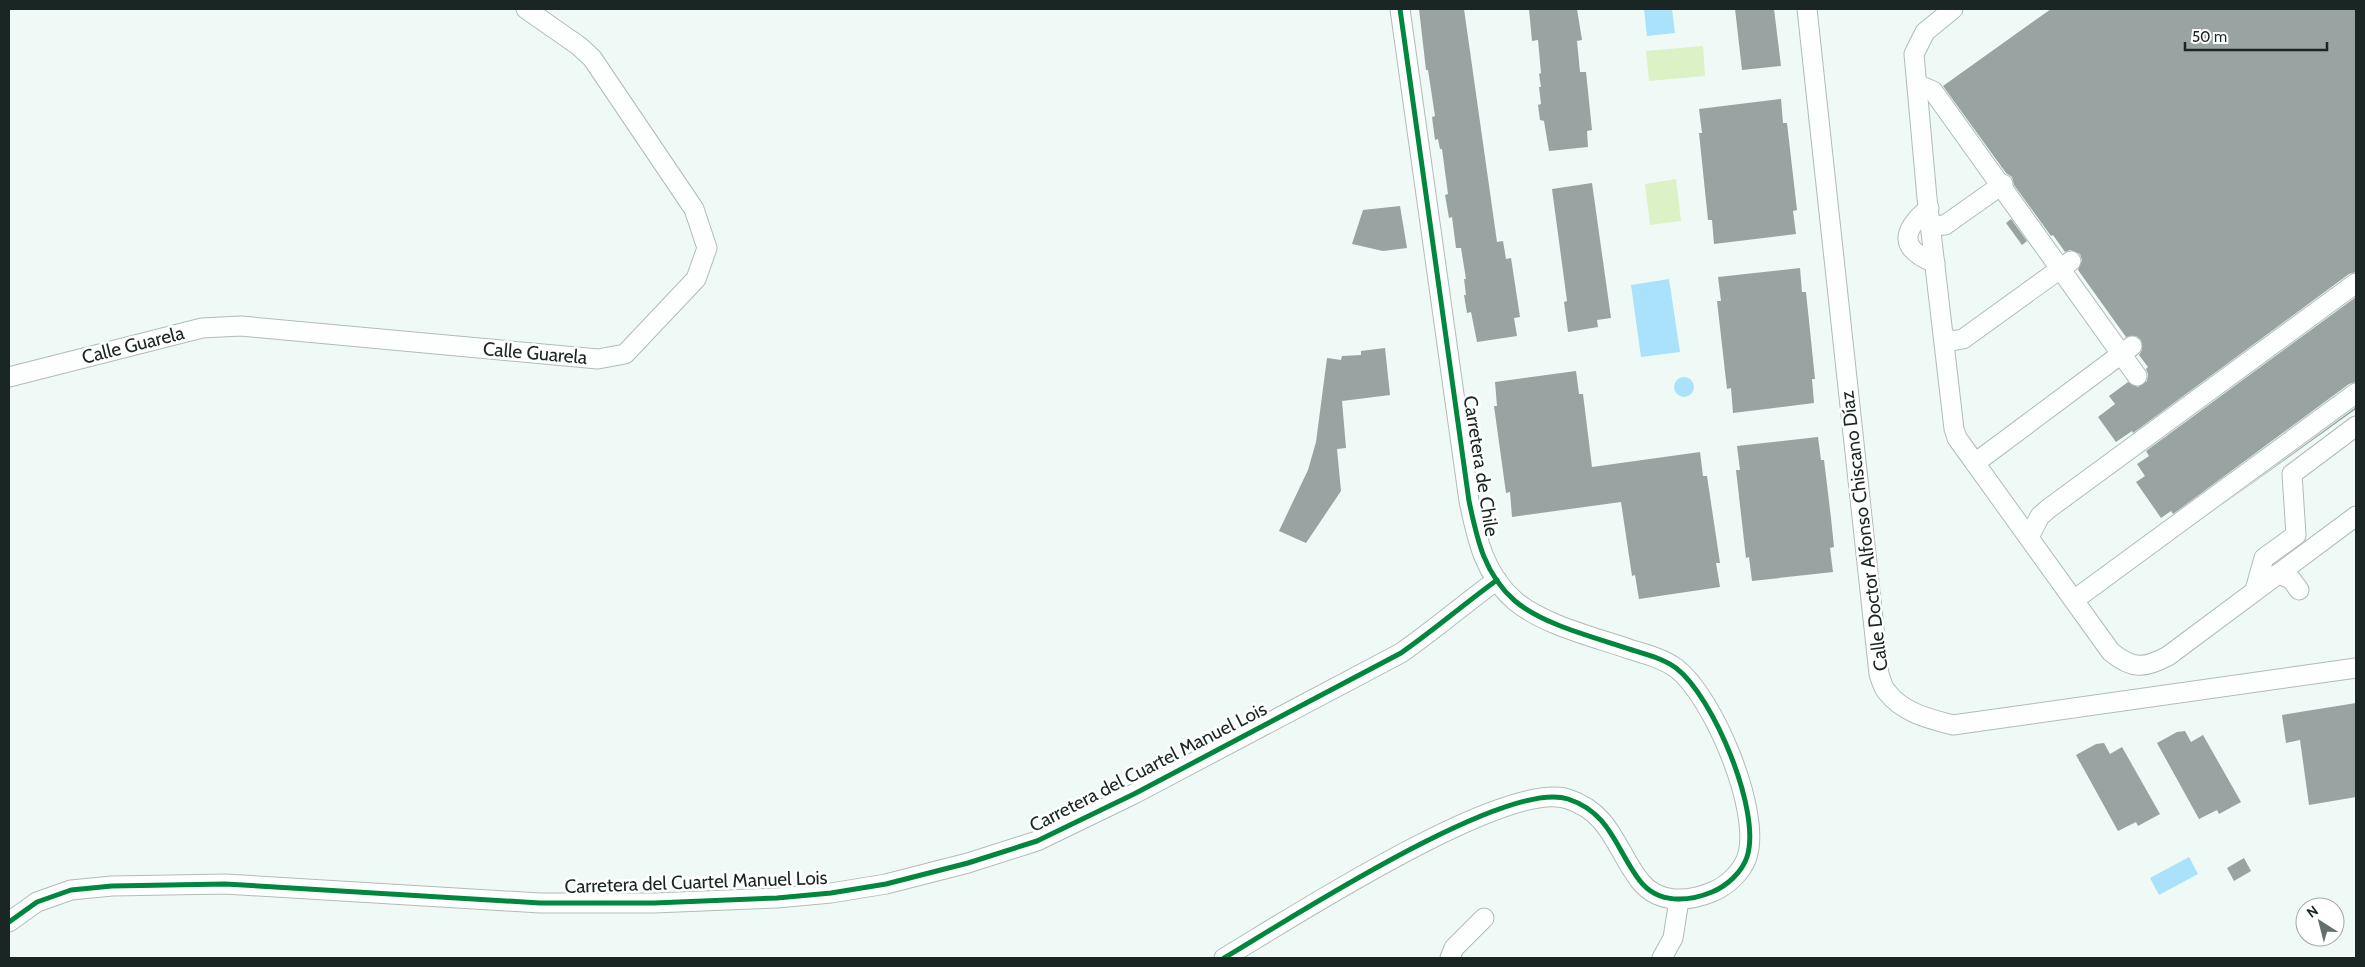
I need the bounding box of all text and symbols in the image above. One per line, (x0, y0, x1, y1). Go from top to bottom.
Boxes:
scale bar (2185, 20, 2328, 52)
text: 50 m (2192, 28, 2227, 46)
street label: Calle Guarela (80, 321, 186, 369)
street label: Calle Guarela (482, 337, 588, 369)
street label: Calle Doctor Alfonso Chiscano Díaz (1835, 390, 1893, 672)
street label: Carretera de Chile (1459, 394, 1504, 538)
street label: Carretera del Cuartel Manuel Lois (1026, 697, 1271, 837)
street label: Carretera del Cuartel Manuel Lois (564, 866, 828, 898)
north arrow (2295, 897, 2345, 947)
text: N (2303, 901, 2322, 922)

